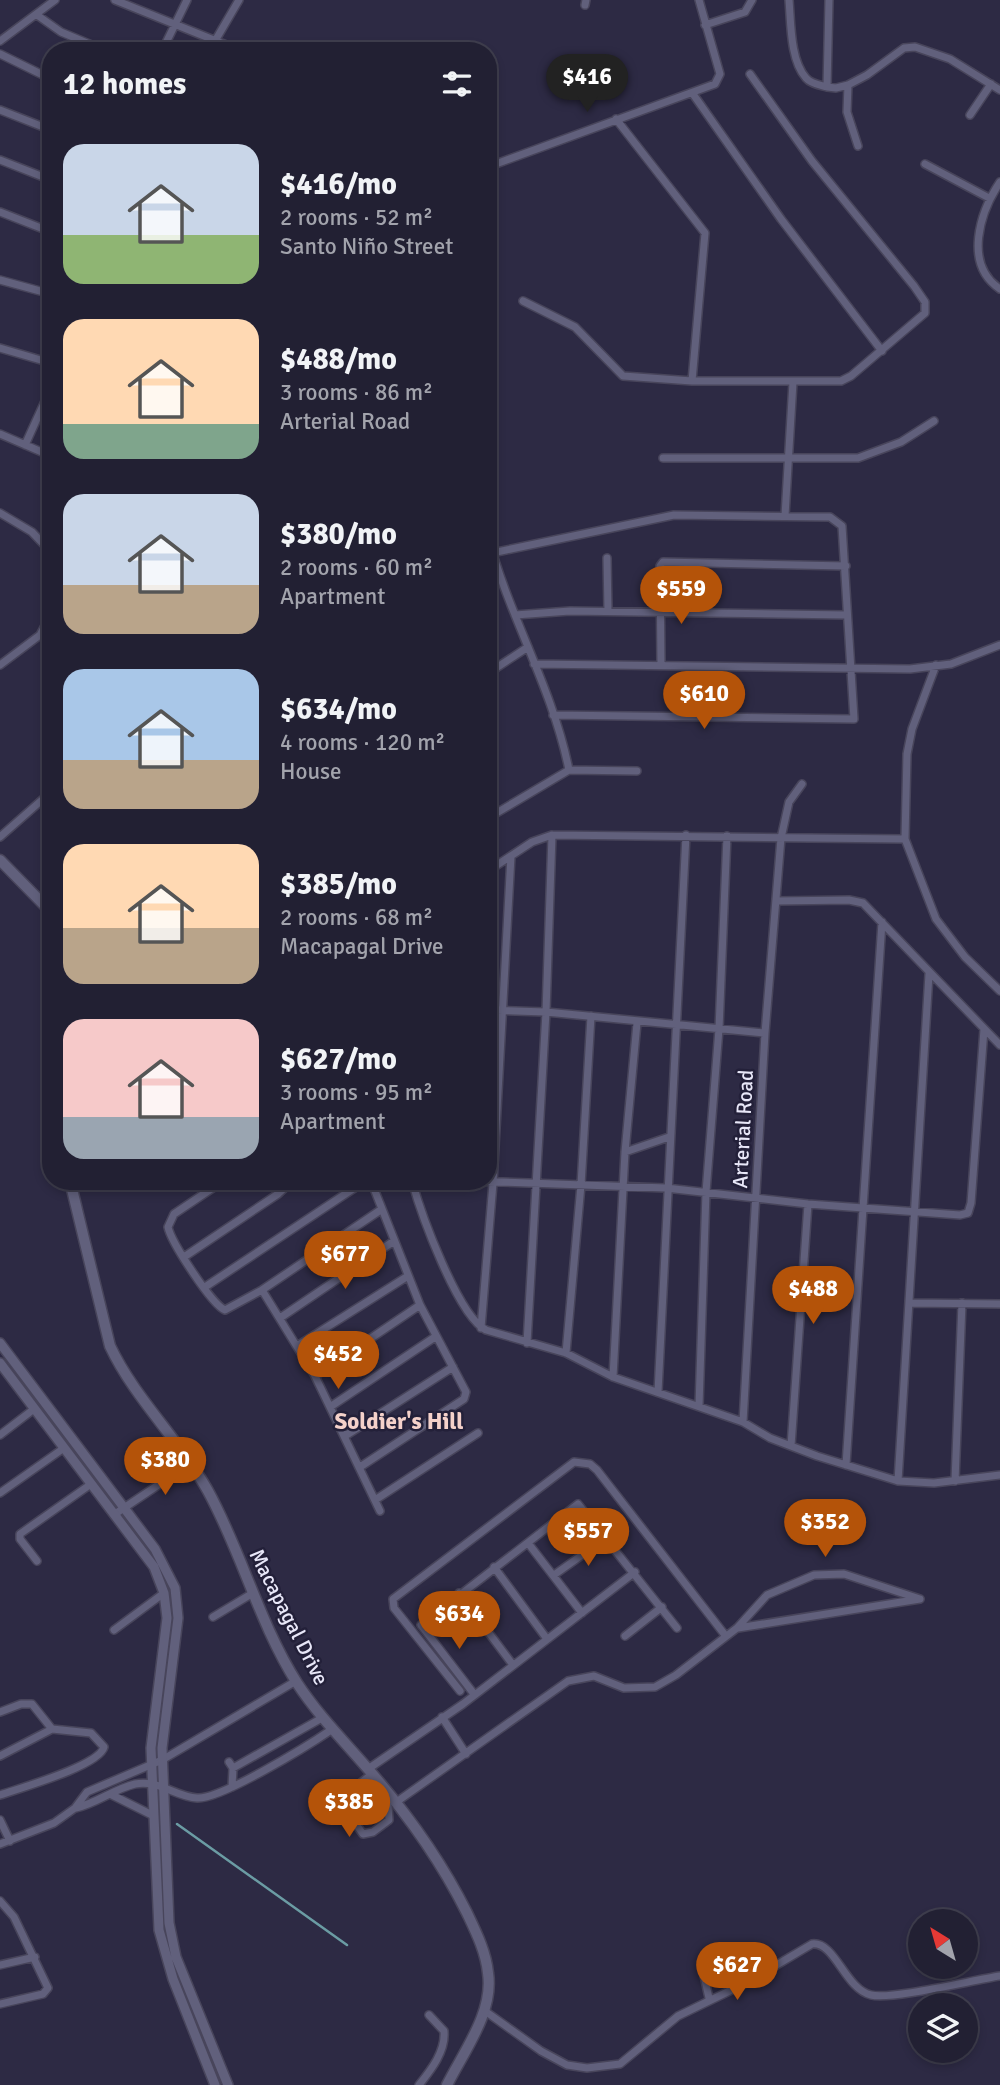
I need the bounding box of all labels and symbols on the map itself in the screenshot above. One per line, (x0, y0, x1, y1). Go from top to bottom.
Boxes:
pin: $416 (546, 54, 628, 114)
pin: $559 (640, 566, 722, 626)
pin: $610 (663, 672, 745, 731)
street label: Arterial Road (727, 1069, 759, 1189)
pin: $677 (304, 1232, 386, 1291)
pin: $488 (772, 1266, 854, 1326)
pin: $452 (297, 1332, 379, 1391)
district label: Soldier's Hill (334, 1407, 464, 1436)
pin: $380 (124, 1438, 206, 1497)
pin: $352 (784, 1500, 866, 1559)
pin: $557 (547, 1508, 629, 1568)
street label: Macapagal Drive (244, 1545, 334, 1689)
pin: $634 (418, 1592, 500, 1651)
pin: $385 (308, 1780, 390, 1839)
north arrow (908, 1909, 978, 1979)
pin: $627 (696, 1942, 778, 2002)

